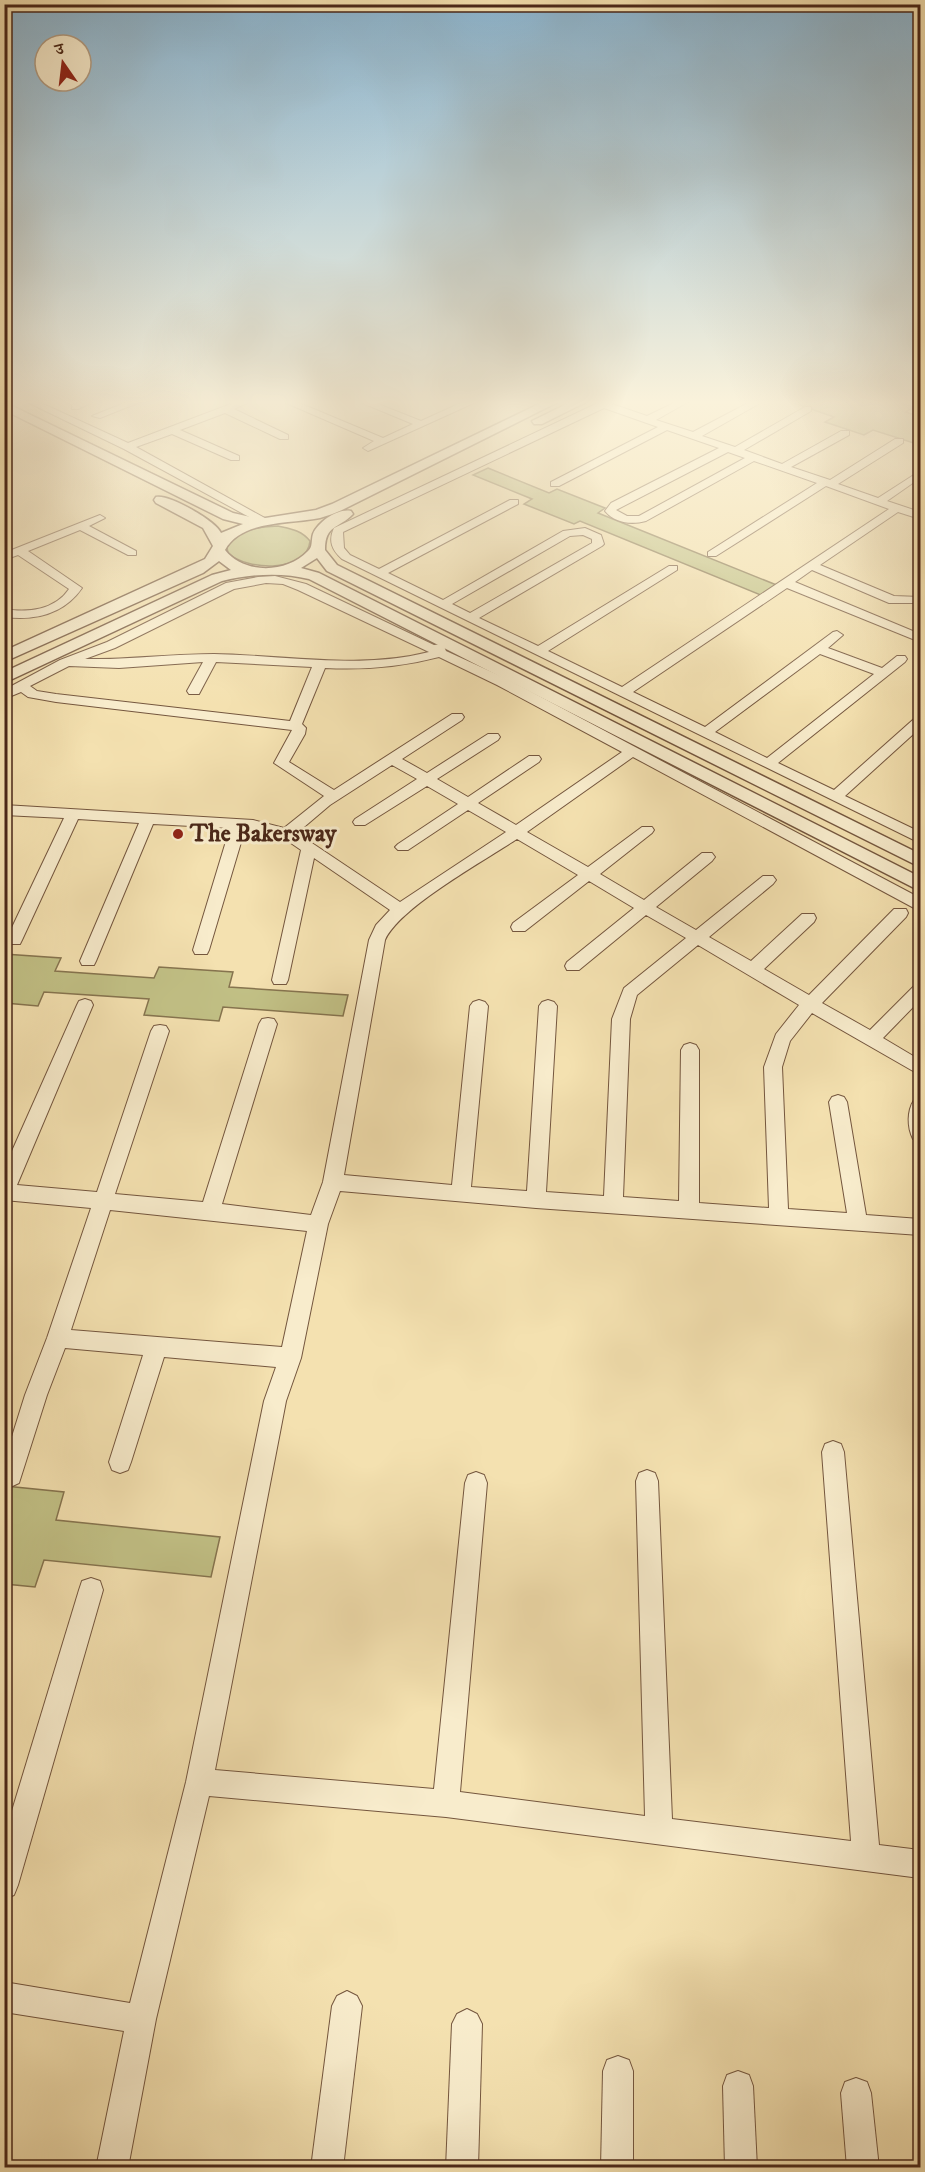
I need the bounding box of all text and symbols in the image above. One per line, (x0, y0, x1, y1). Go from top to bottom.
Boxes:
north arrow (33, 33, 93, 93)
text: उ (52, 38, 68, 60)
place label: The Bakersway (189, 819, 337, 849)
marker: The Bakersway (171, 827, 185, 841)

